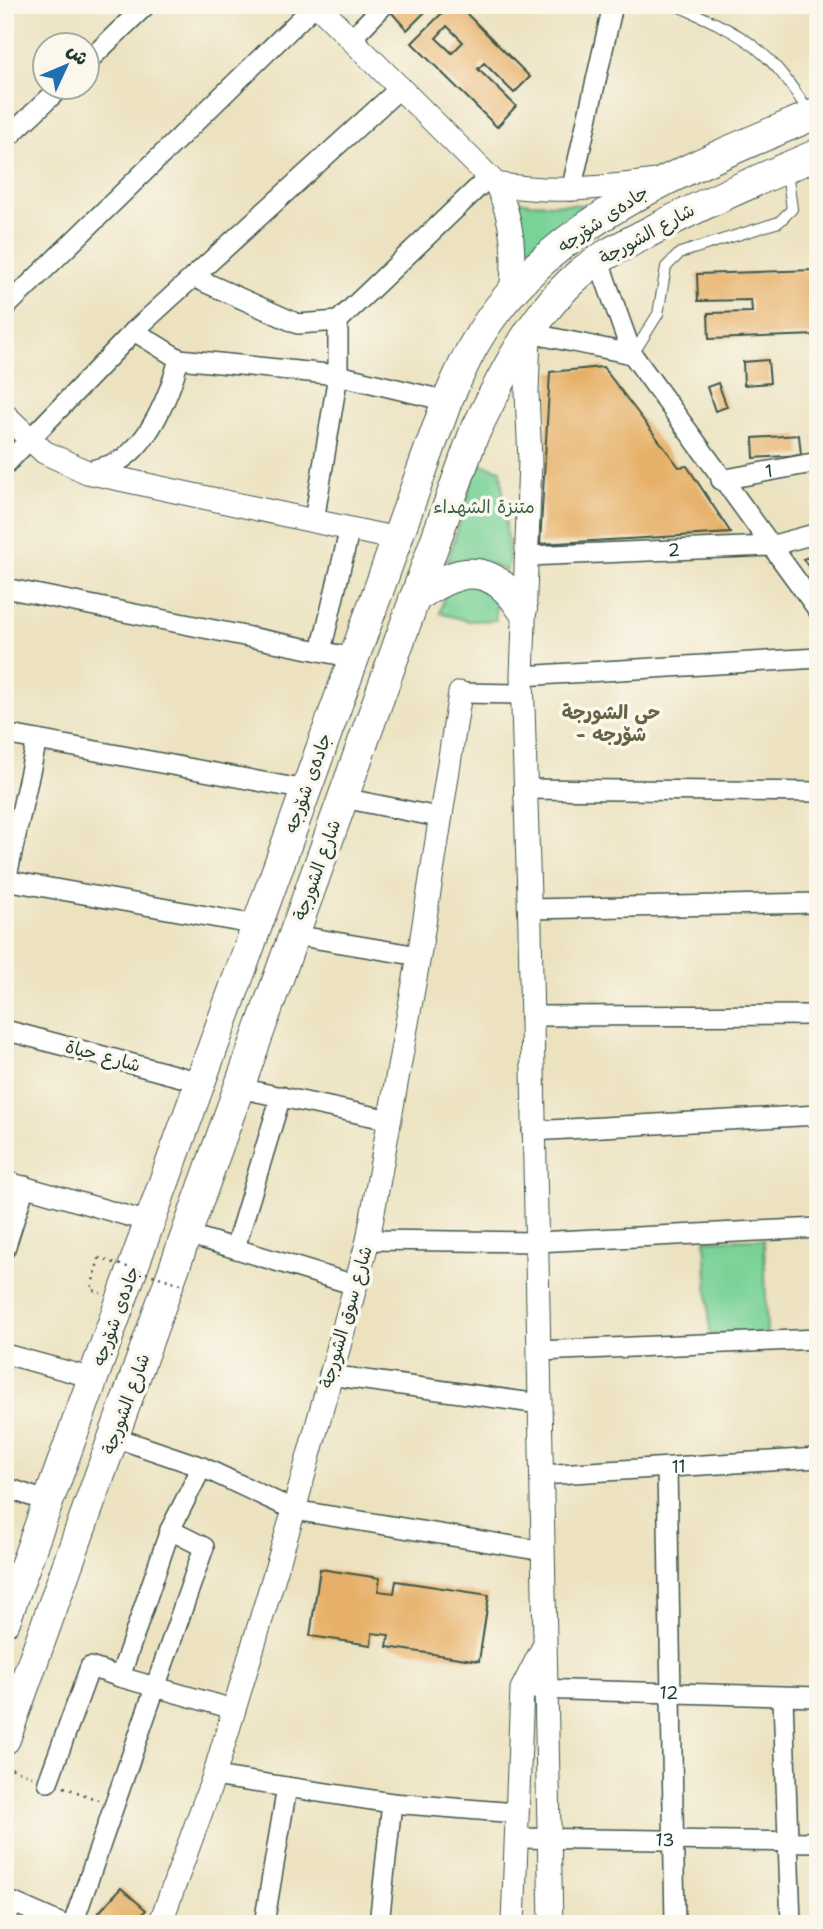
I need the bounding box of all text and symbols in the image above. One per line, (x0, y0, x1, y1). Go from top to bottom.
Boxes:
north arrow (32, 32, 102, 102)
text: ش (62, 38, 94, 71)
street label: جادەی شۆرجە (553, 180, 653, 258)
street label: شارع الشورجة (595, 198, 699, 270)
street label: 1 (763, 459, 775, 484)
park label: متنزة الشهداء (433, 495, 535, 519)
street label: 2 (667, 538, 681, 562)
district label: حي الشورجة - شۆرجە (562, 700, 660, 747)
street label: جادەی شۆرجە (279, 730, 337, 836)
street label: شارع الشورجة (288, 816, 346, 924)
street label: شارع حياة (63, 1034, 143, 1078)
street label: شارع سوق الشورجة (314, 1243, 378, 1391)
street label: جادەی شۆرجە (87, 1263, 145, 1369)
street label: شارع الشورجة (97, 1350, 155, 1458)
street label: 11 (671, 1454, 687, 1479)
street label: 12 (659, 1681, 679, 1705)
street label: 13 (655, 1828, 675, 1852)

